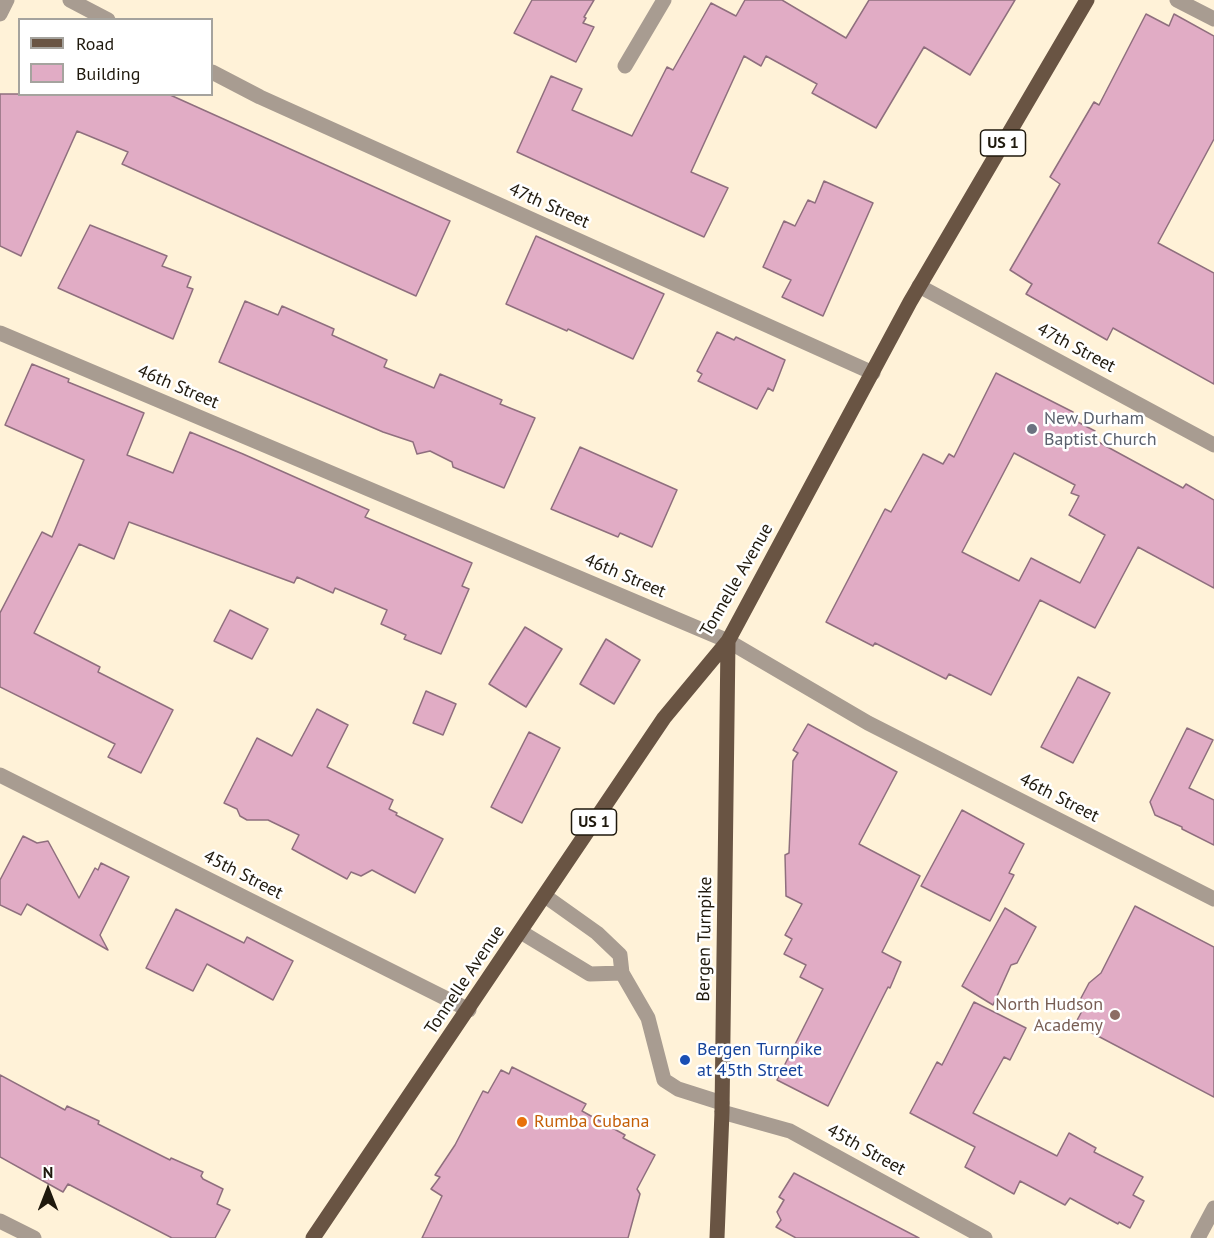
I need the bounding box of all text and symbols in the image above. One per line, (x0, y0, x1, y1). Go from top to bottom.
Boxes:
legend (18, 18, 213, 96)
text: Road (76, 32, 114, 55)
text: Building (76, 62, 140, 85)
road number: US 1 (980, 130, 1026, 156)
street label: 47th Street (505, 179, 593, 233)
street label: 47th Street (1033, 318, 1119, 378)
street label: 46th Street (134, 360, 222, 414)
place label: New Durham Baptist Church (1044, 408, 1156, 450)
marker: New Durham Baptist Church (1025, 422, 1039, 436)
street label: Tonnelle Avenue (696, 520, 778, 640)
street label: 46th Street (581, 549, 669, 603)
street label: 46th Street (1016, 769, 1102, 827)
road number: US 1 (572, 809, 616, 835)
street label: 45th Street (200, 846, 286, 904)
street label: Bergen Turnpike (693, 876, 717, 1002)
street label: Tonnelle Avenue (421, 921, 509, 1039)
place label: North Hudson Academy (995, 994, 1103, 1036)
marker: North Hudson Academy (1108, 1008, 1122, 1022)
place label: Bergen Turnpike at 45th Street (697, 1039, 822, 1082)
marker: Bergen Turnpike at 45th Street (678, 1053, 692, 1067)
place label: Rumba Cubana (534, 1111, 649, 1133)
marker: Rumba Cubana (515, 1115, 529, 1129)
street label: 45th Street (823, 1120, 909, 1180)
north arrow (18, 1160, 78, 1220)
text: N (43, 1162, 53, 1182)

